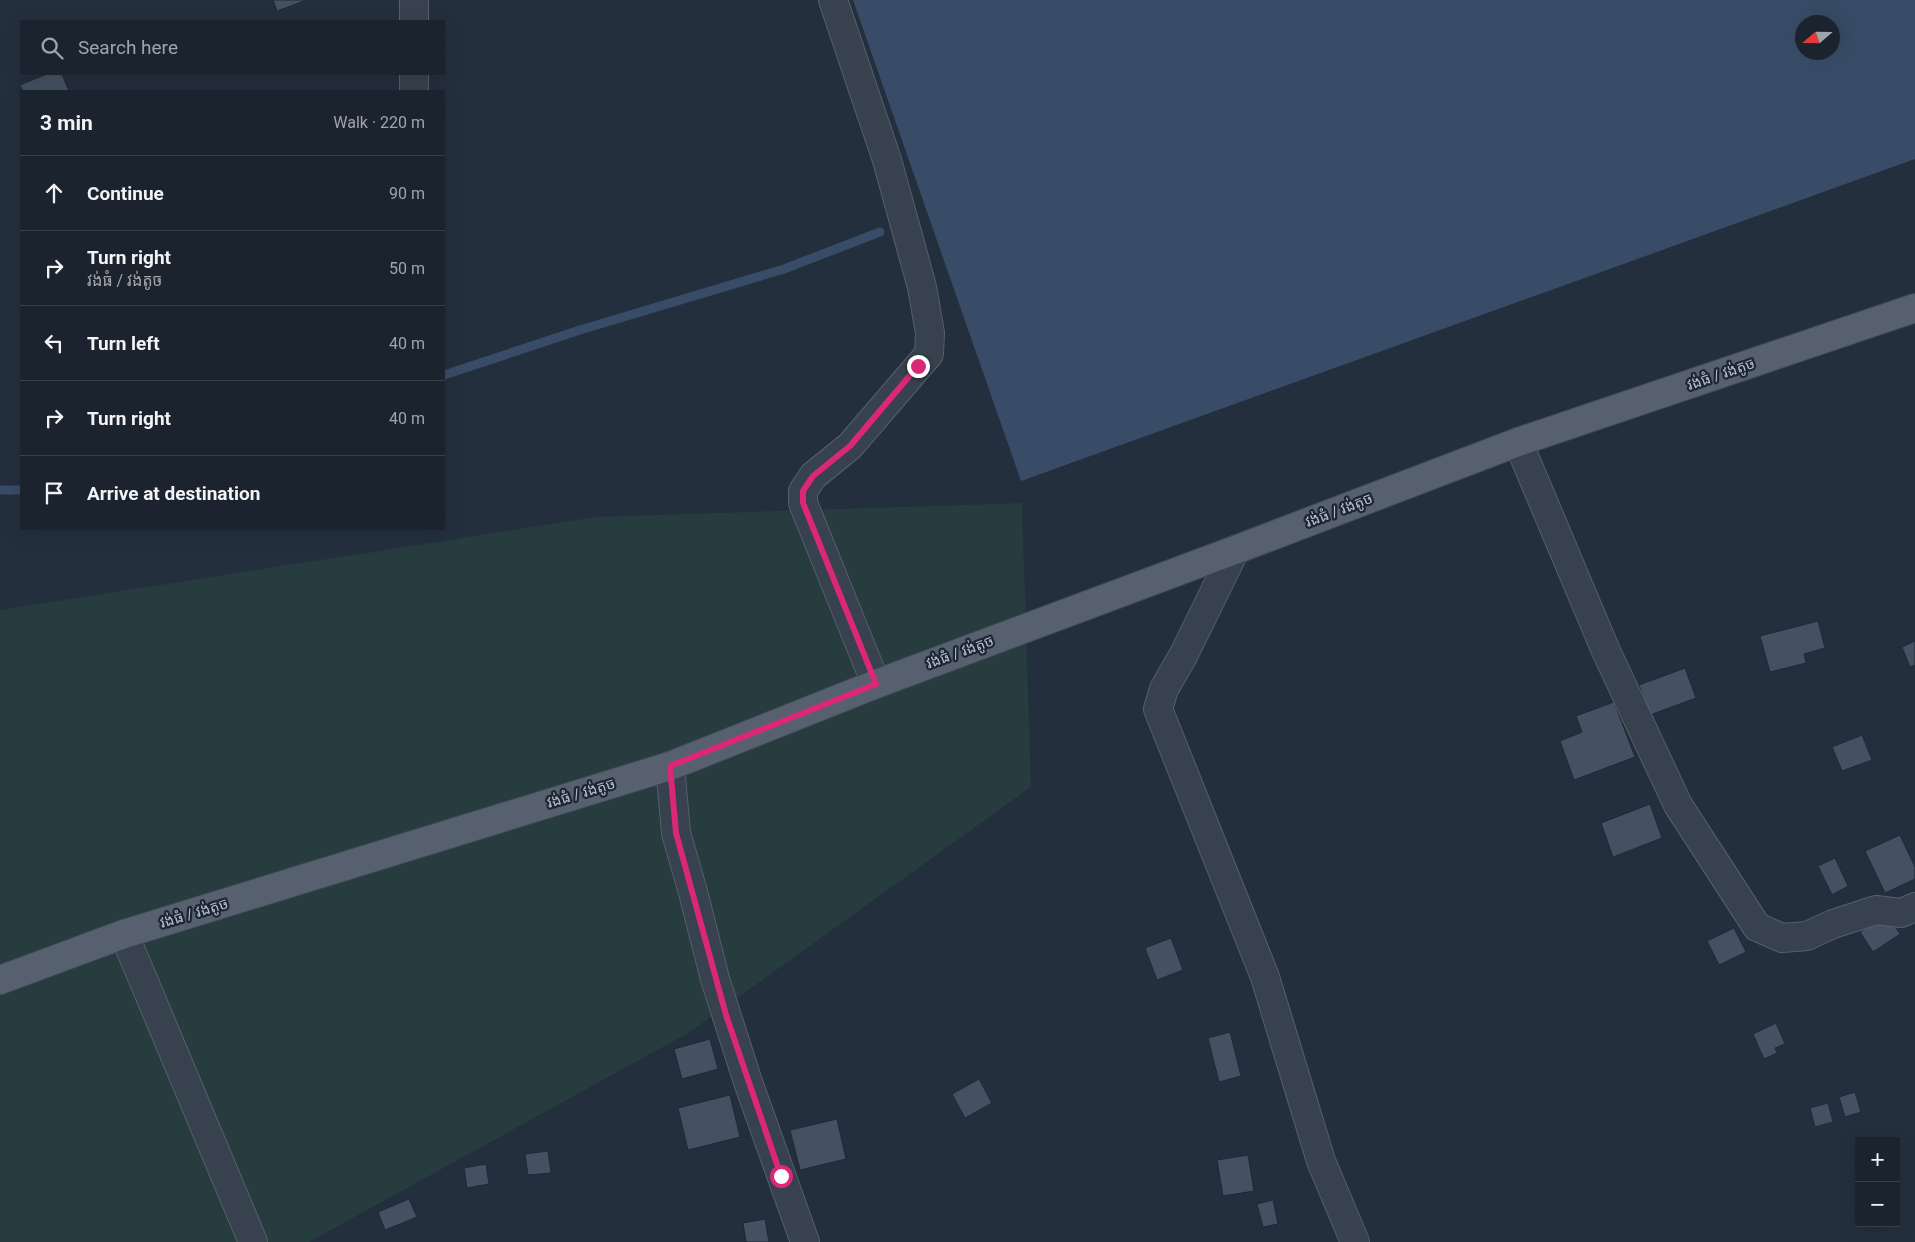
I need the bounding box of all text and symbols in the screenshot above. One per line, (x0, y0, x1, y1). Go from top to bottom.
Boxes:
north arrow (1795, 15, 1840, 60)
search box (20, 20, 445, 75)
icon: search (38, 34, 66, 62)
text: Search here (78, 36, 178, 59)
text: 3 min (40, 111, 93, 135)
text: Walk · 220 m (333, 113, 425, 132)
icon: ahead (40, 179, 68, 207)
text: Continue (87, 182, 164, 205)
text: 90 m (389, 184, 425, 203)
text: Turn right (87, 246, 171, 269)
icon: right (40, 254, 68, 282)
text: 50 m (389, 259, 425, 278)
text: វង់ធំ / វង់តូច (87, 271, 162, 290)
icon: left (40, 329, 68, 357)
text: Turn left (87, 332, 160, 355)
text: 40 m (389, 334, 425, 353)
street label: វង់ធំ / វង់តូច (1684, 354, 1758, 394)
route end (907, 355, 930, 378)
icon: right (40, 404, 68, 432)
text: Turn right (87, 407, 171, 430)
text: 40 m (389, 409, 425, 428)
icon: arrive (40, 479, 68, 507)
text: Arrive at destination (87, 482, 260, 505)
street label: វង់ធំ / វង់តូច (1303, 489, 1375, 531)
street label: វង់ធំ / វង់តូច (924, 631, 996, 673)
street label: វង់ធំ / វង់តូច (544, 774, 618, 812)
street label: វង់ធំ / វង់តូច (157, 894, 231, 932)
map controls (1855, 1137, 1900, 1227)
button: + (1855, 1137, 1900, 1182)
route start (770, 1165, 793, 1188)
button: − (1855, 1182, 1900, 1227)

